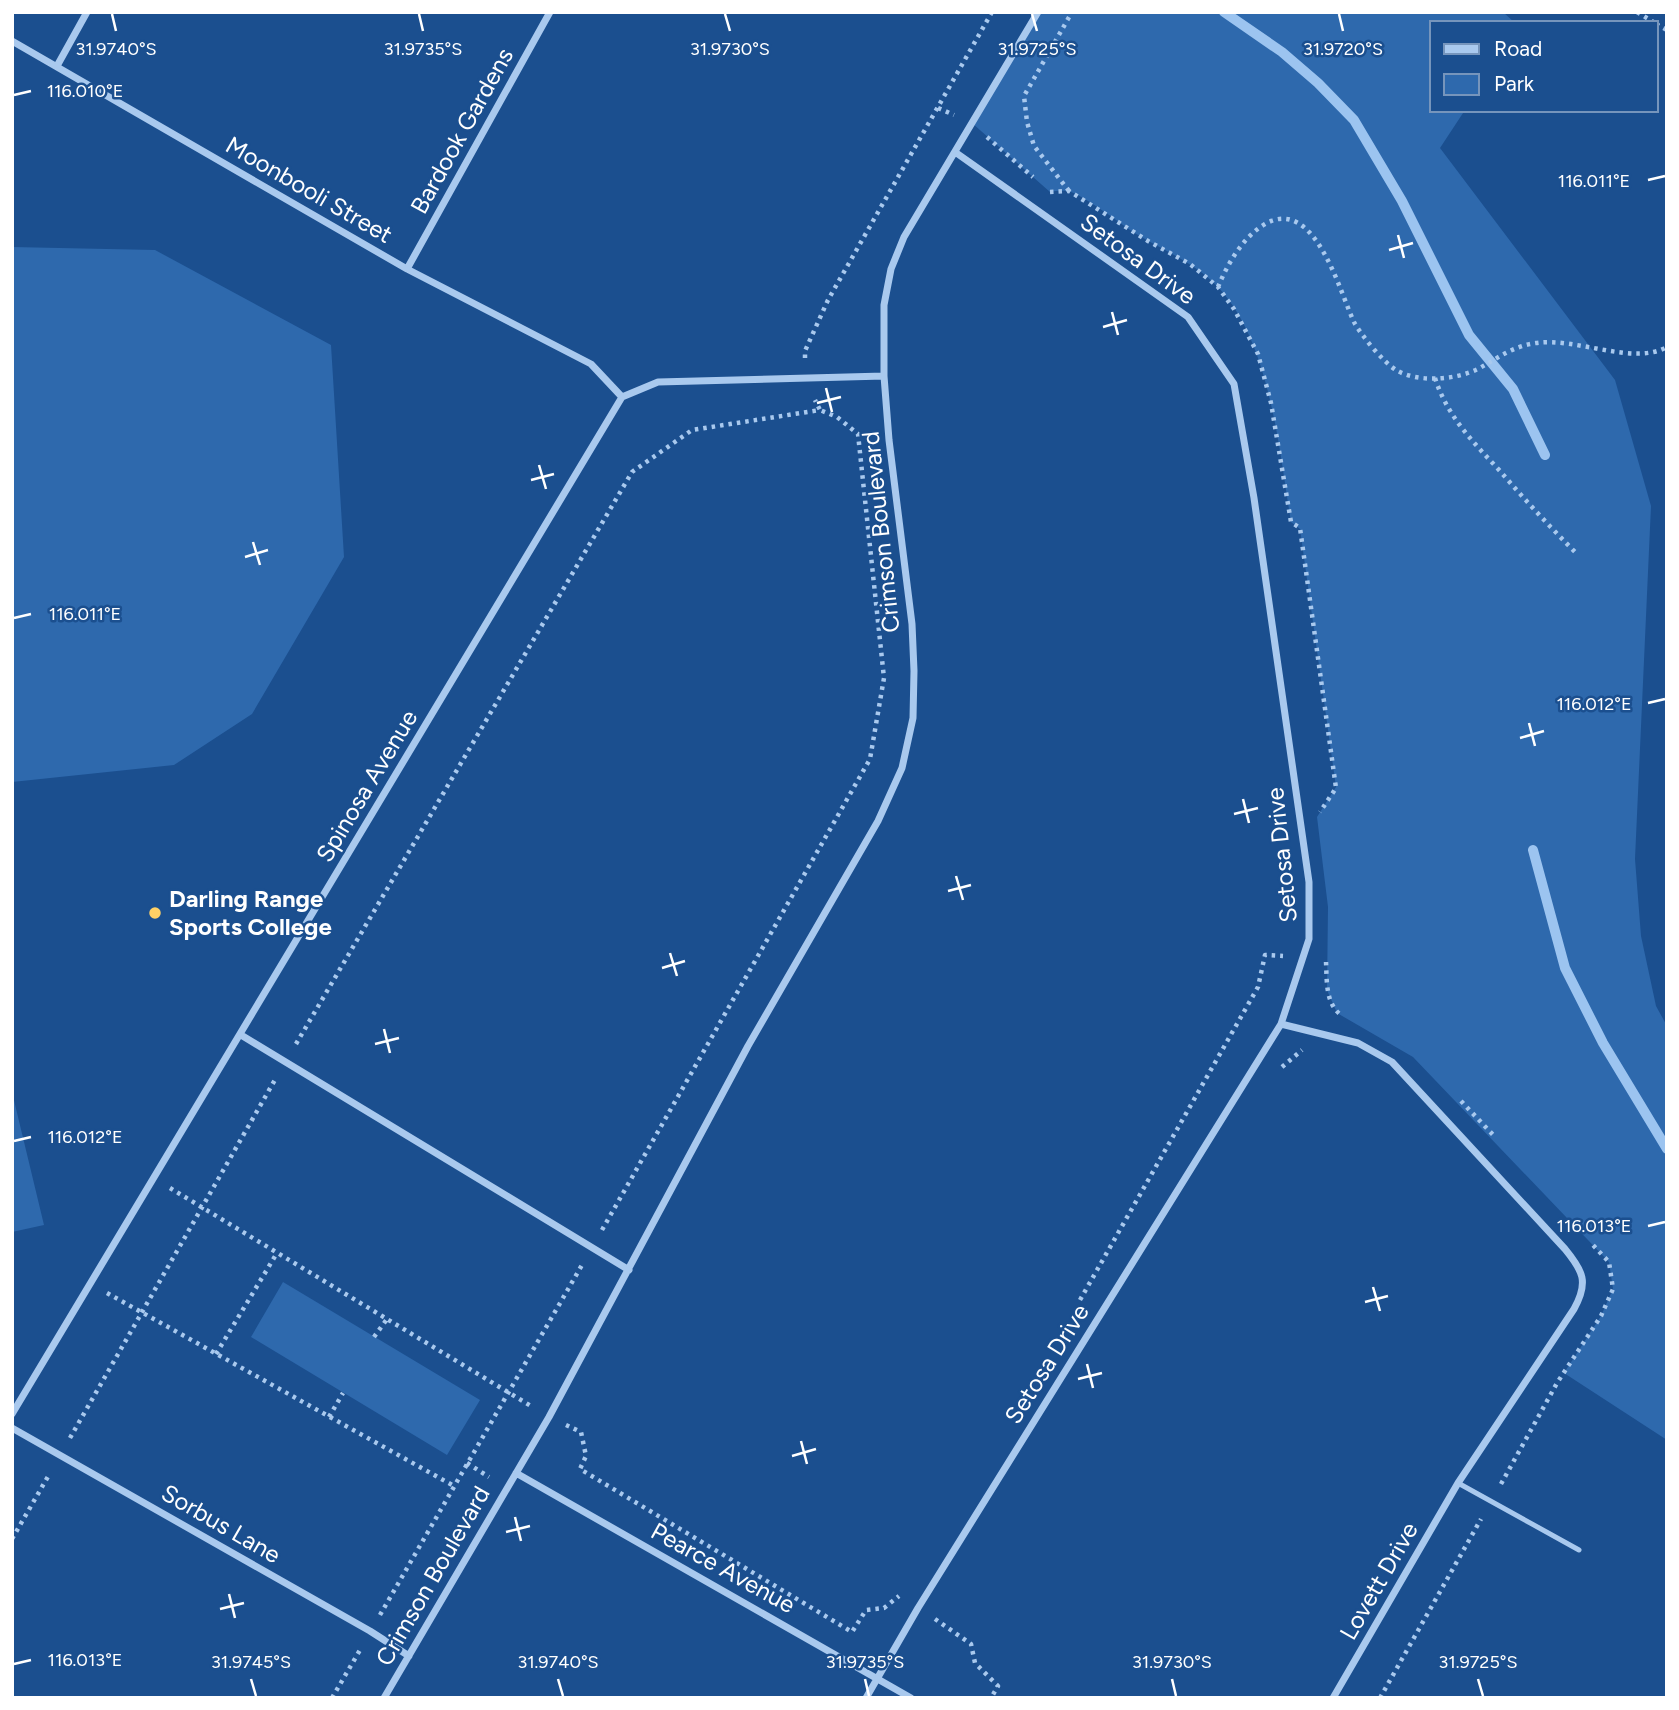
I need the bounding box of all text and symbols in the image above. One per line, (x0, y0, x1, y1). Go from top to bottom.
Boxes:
legend (1430, 21, 1658, 112)
text: Road (1494, 36, 1542, 61)
text: 31.9740°S (75, 38, 157, 60)
text: 31.9735°S (384, 38, 462, 60)
text: 31.9730°S (690, 38, 770, 60)
text: 31.9725°S (998, 38, 1076, 60)
text: 31.9720°S (1303, 38, 1383, 60)
street label: Bardook Gardens (404, 43, 519, 219)
text: Park (1494, 71, 1535, 96)
text: 116.010°E (47, 80, 123, 102)
street label: Moonbooli Street (221, 130, 398, 249)
text: 116.011°E (1558, 170, 1630, 192)
street label: Setosa Drive (1075, 207, 1202, 310)
street label: Crimson Boulevard (855, 430, 906, 634)
text: 116.011°E (49, 603, 121, 625)
text: 116.012°E (1556, 693, 1632, 715)
street label: Spinosa Avenue (310, 704, 423, 867)
street label: Setosa Drive (1260, 786, 1303, 924)
place label: Darling Range Sports College (169, 884, 332, 941)
marker: Darling Range Sports College (147, 905, 163, 921)
text: 116.012°E (47, 1126, 123, 1148)
text: 116.013°E (1557, 1215, 1631, 1237)
street label: Setosa Drive (998, 1299, 1095, 1429)
street label: Sorbus Lane (157, 1478, 286, 1569)
street label: Crimson Boulevard (369, 1481, 496, 1671)
street label: Pearce Avenue (646, 1516, 800, 1619)
street label: Lovett Drive (1333, 1517, 1424, 1645)
text: 116.013°E (48, 1649, 122, 1671)
text: 31.9745°S (211, 1651, 291, 1673)
text: 31.9740°S (517, 1651, 599, 1673)
text: 31.9735°S (826, 1651, 904, 1673)
text: 31.9730°S (1132, 1651, 1212, 1673)
text: 31.9725°S (1439, 1651, 1517, 1673)

